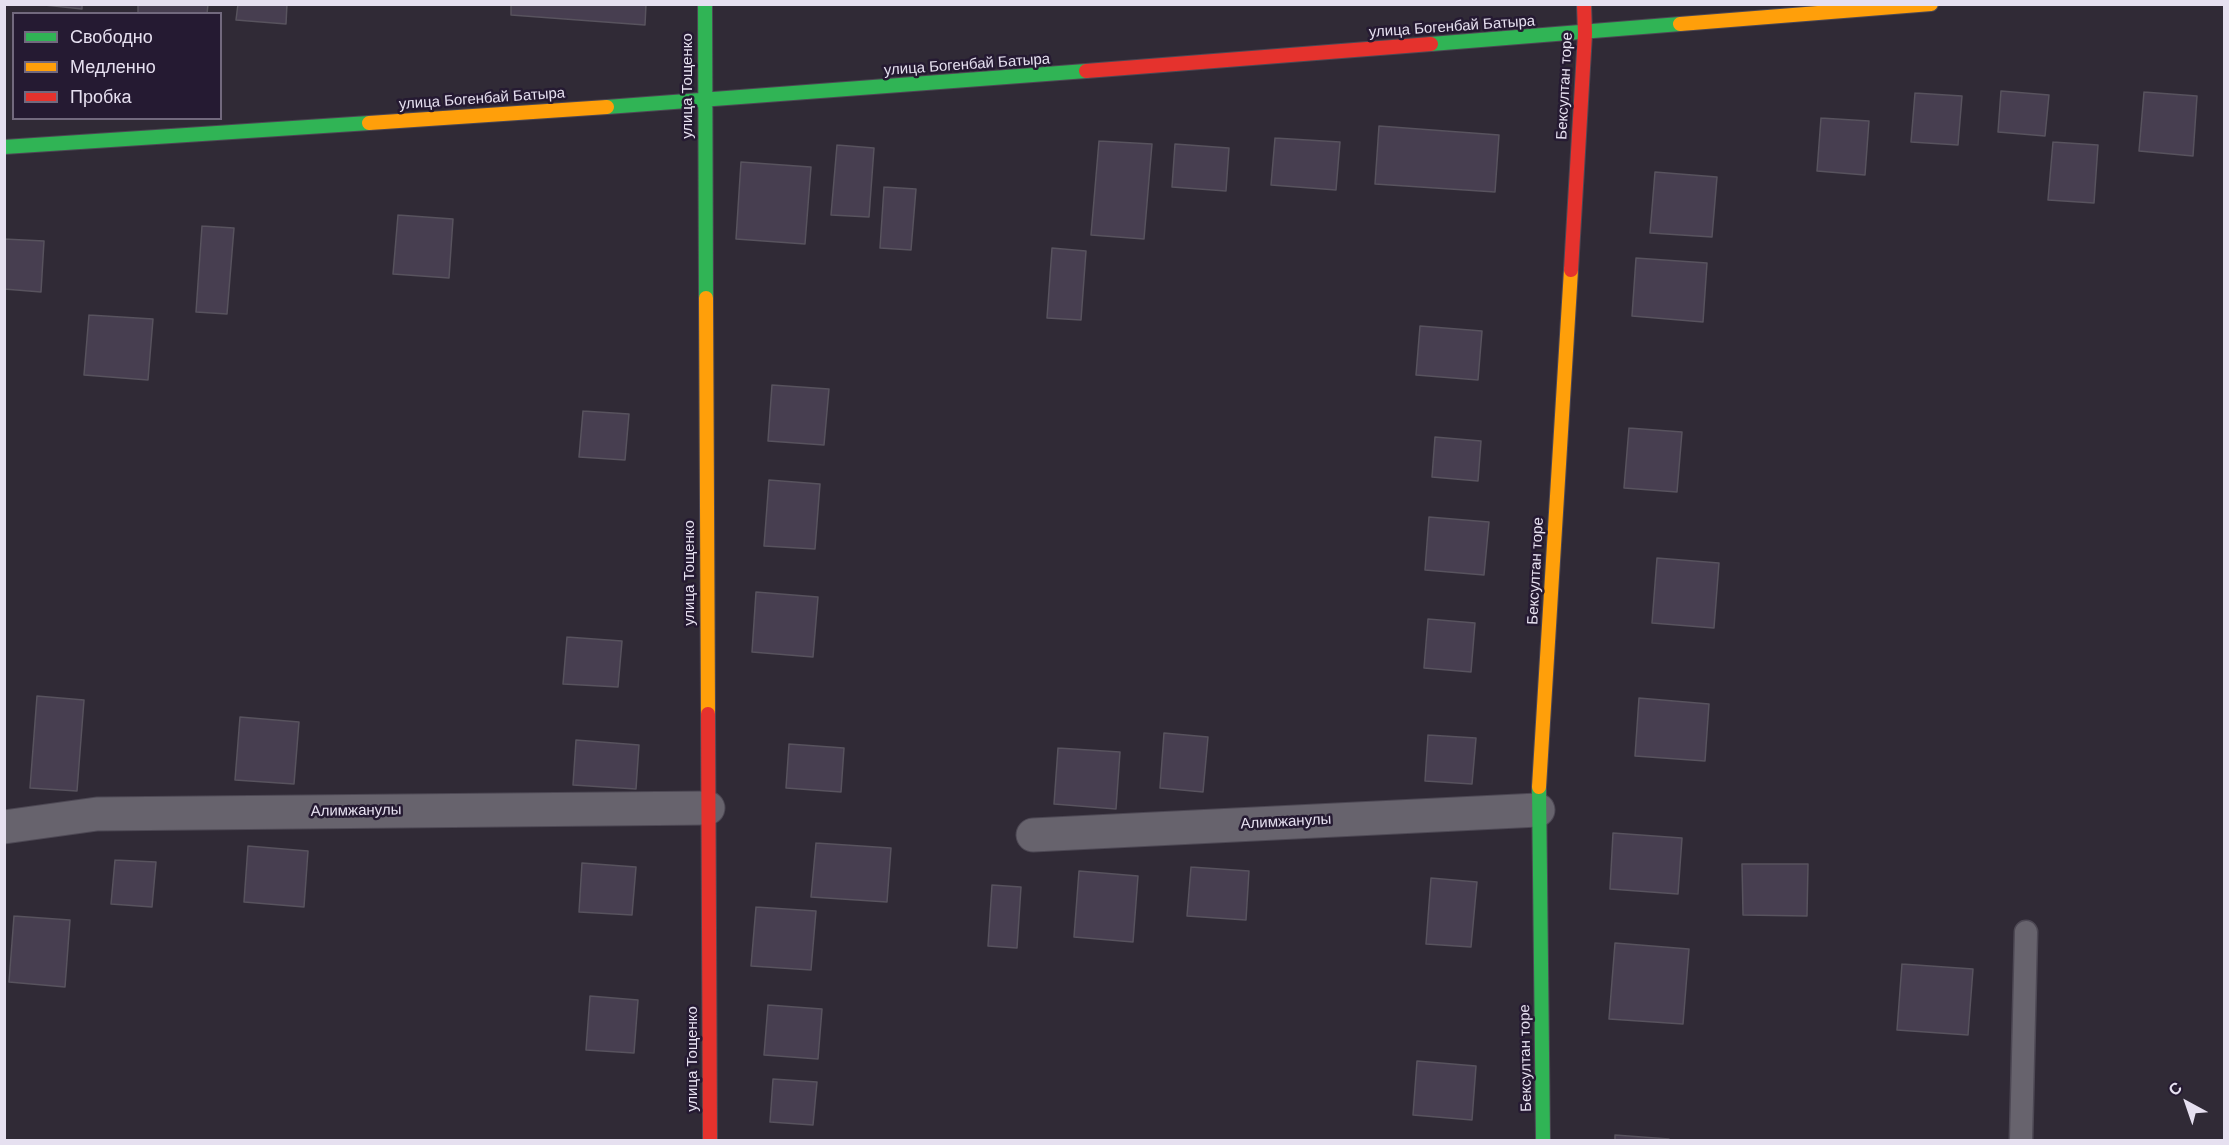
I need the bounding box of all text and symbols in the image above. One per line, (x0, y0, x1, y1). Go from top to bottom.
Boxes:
legend (12, 12, 222, 120)
street label: улица Богенбай Батыра (1368, 12, 1536, 42)
text: Свободно (70, 27, 153, 47)
street label: Бексултан торе (1553, 32, 1577, 140)
street label: улица Тощенко (679, 33, 697, 139)
street label: улица Богенбай Батыра (883, 50, 1051, 80)
text: Медленно (70, 57, 156, 77)
street label: улица Богенбай Батыра (398, 84, 566, 114)
text: Пробка (70, 87, 132, 107)
street label: Бексултан торе (1524, 517, 1548, 625)
street label: улица Тощенко (681, 520, 699, 626)
street label: Алимжанулы (310, 801, 402, 821)
street label: Алимжанулы (1240, 811, 1332, 833)
street label: Бексултан торе (1516, 1004, 1536, 1112)
street label: улица Тощенко (684, 1006, 702, 1112)
north arrow (2157, 1073, 2217, 1133)
text: С (2165, 1079, 2185, 1099)

